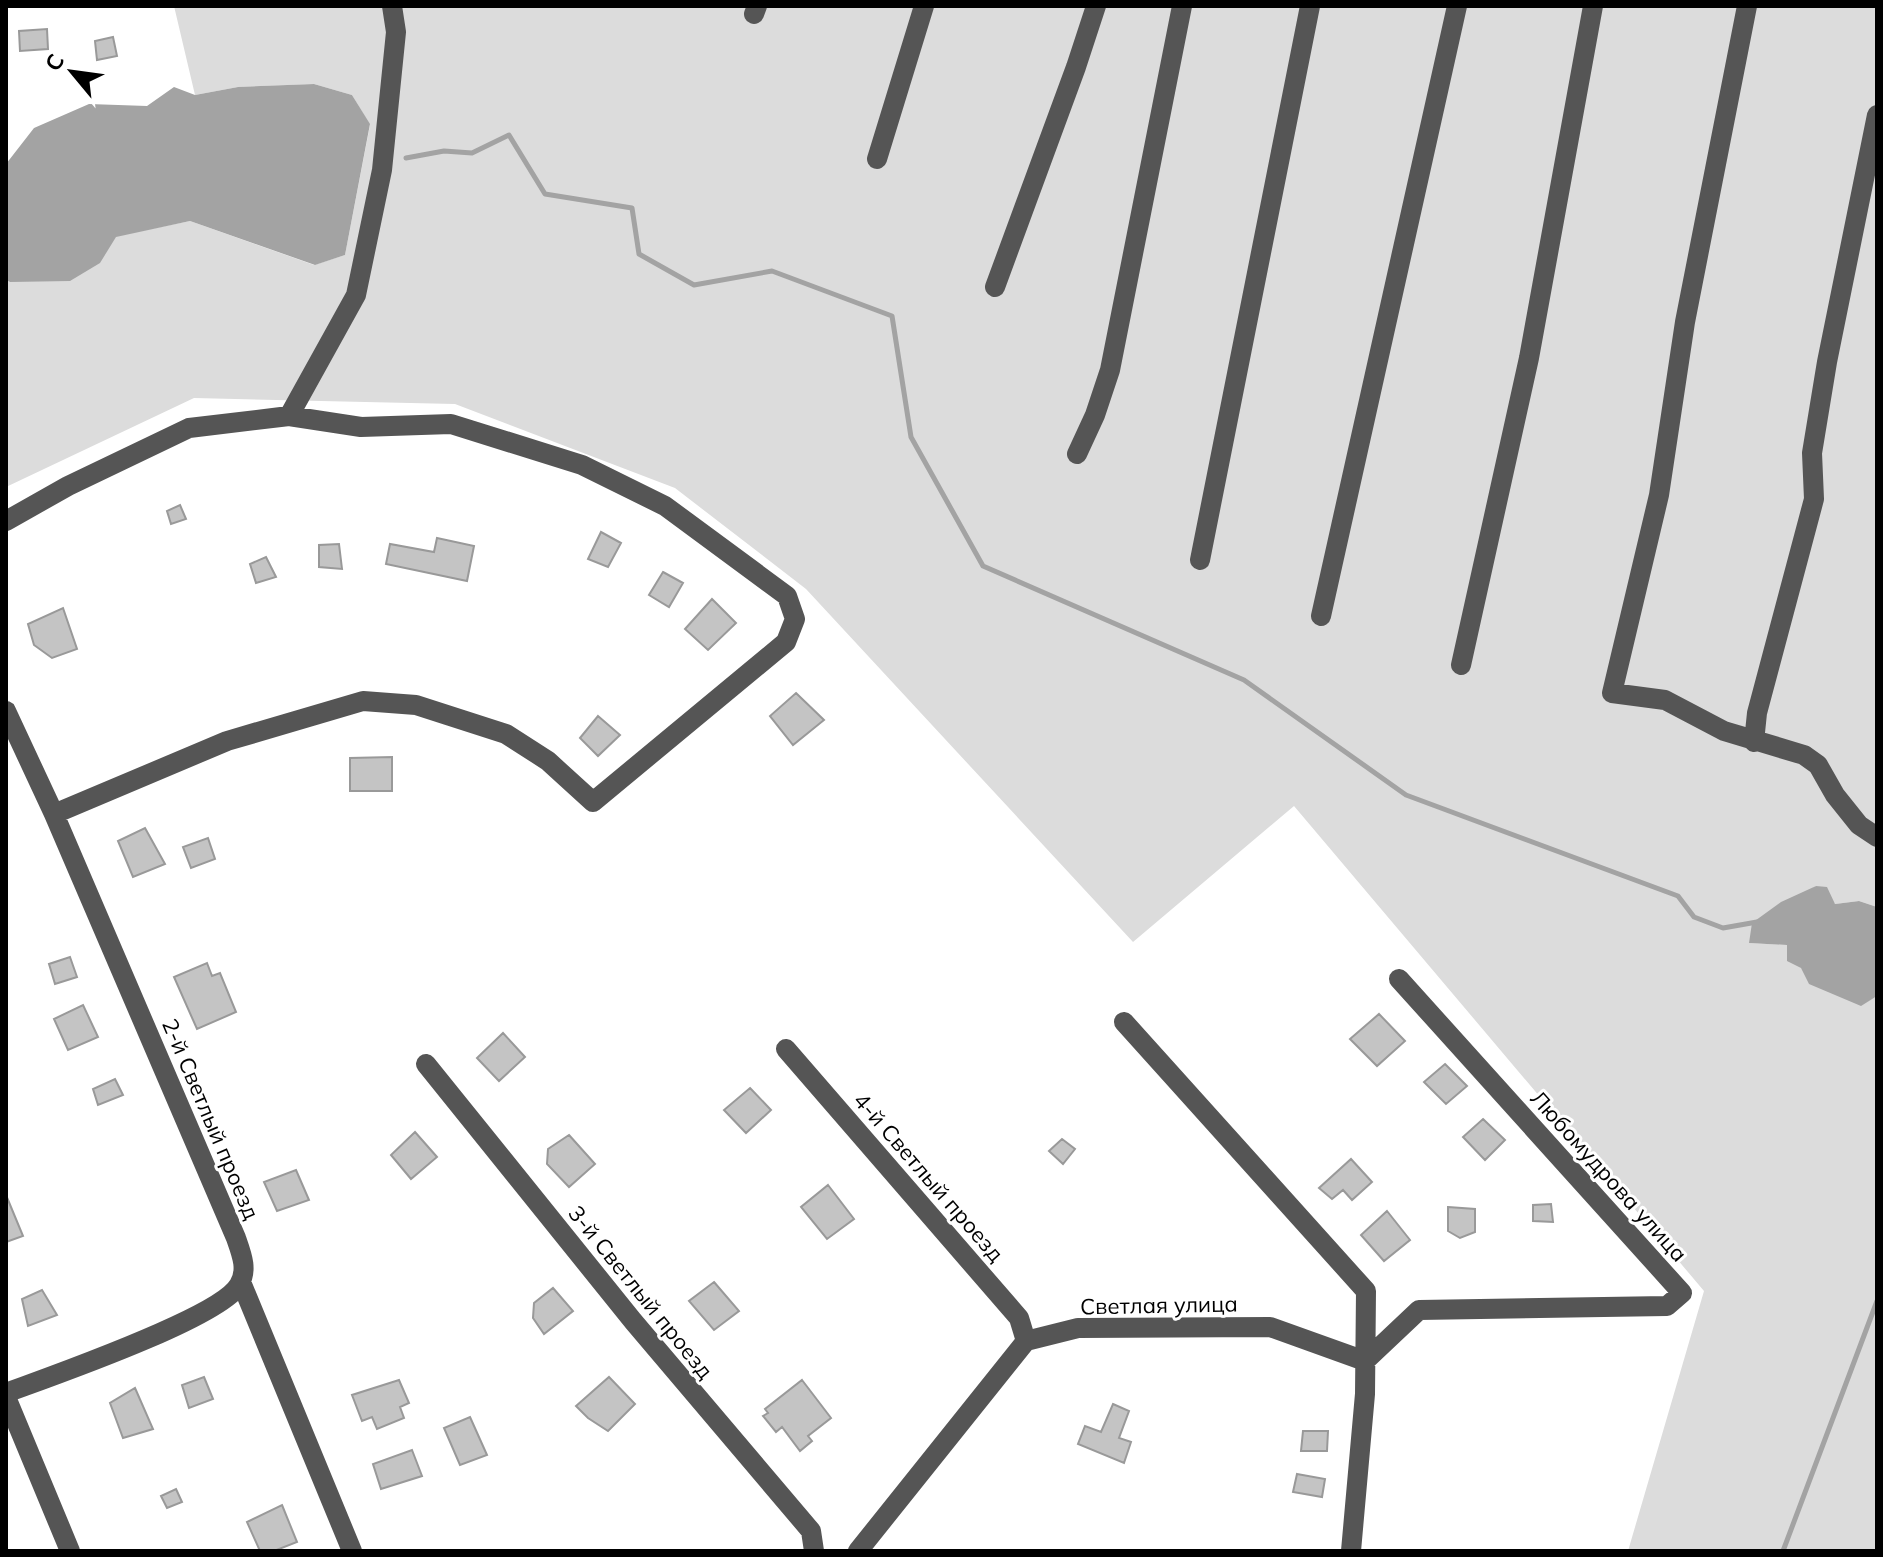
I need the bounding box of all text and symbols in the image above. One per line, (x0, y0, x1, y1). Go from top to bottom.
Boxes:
north arrow (32, 32, 112, 112)
text: С (39, 49, 70, 76)
street label: 2-й Светлый проезд (156, 1014, 266, 1224)
street label: Любомудрова улица (1525, 1084, 1693, 1268)
street label: 4-й Светлый проезд (848, 1087, 1010, 1267)
street label: 3-й Светлый проезд (562, 1200, 720, 1384)
street label: Светлая улица (1080, 1290, 1238, 1320)

